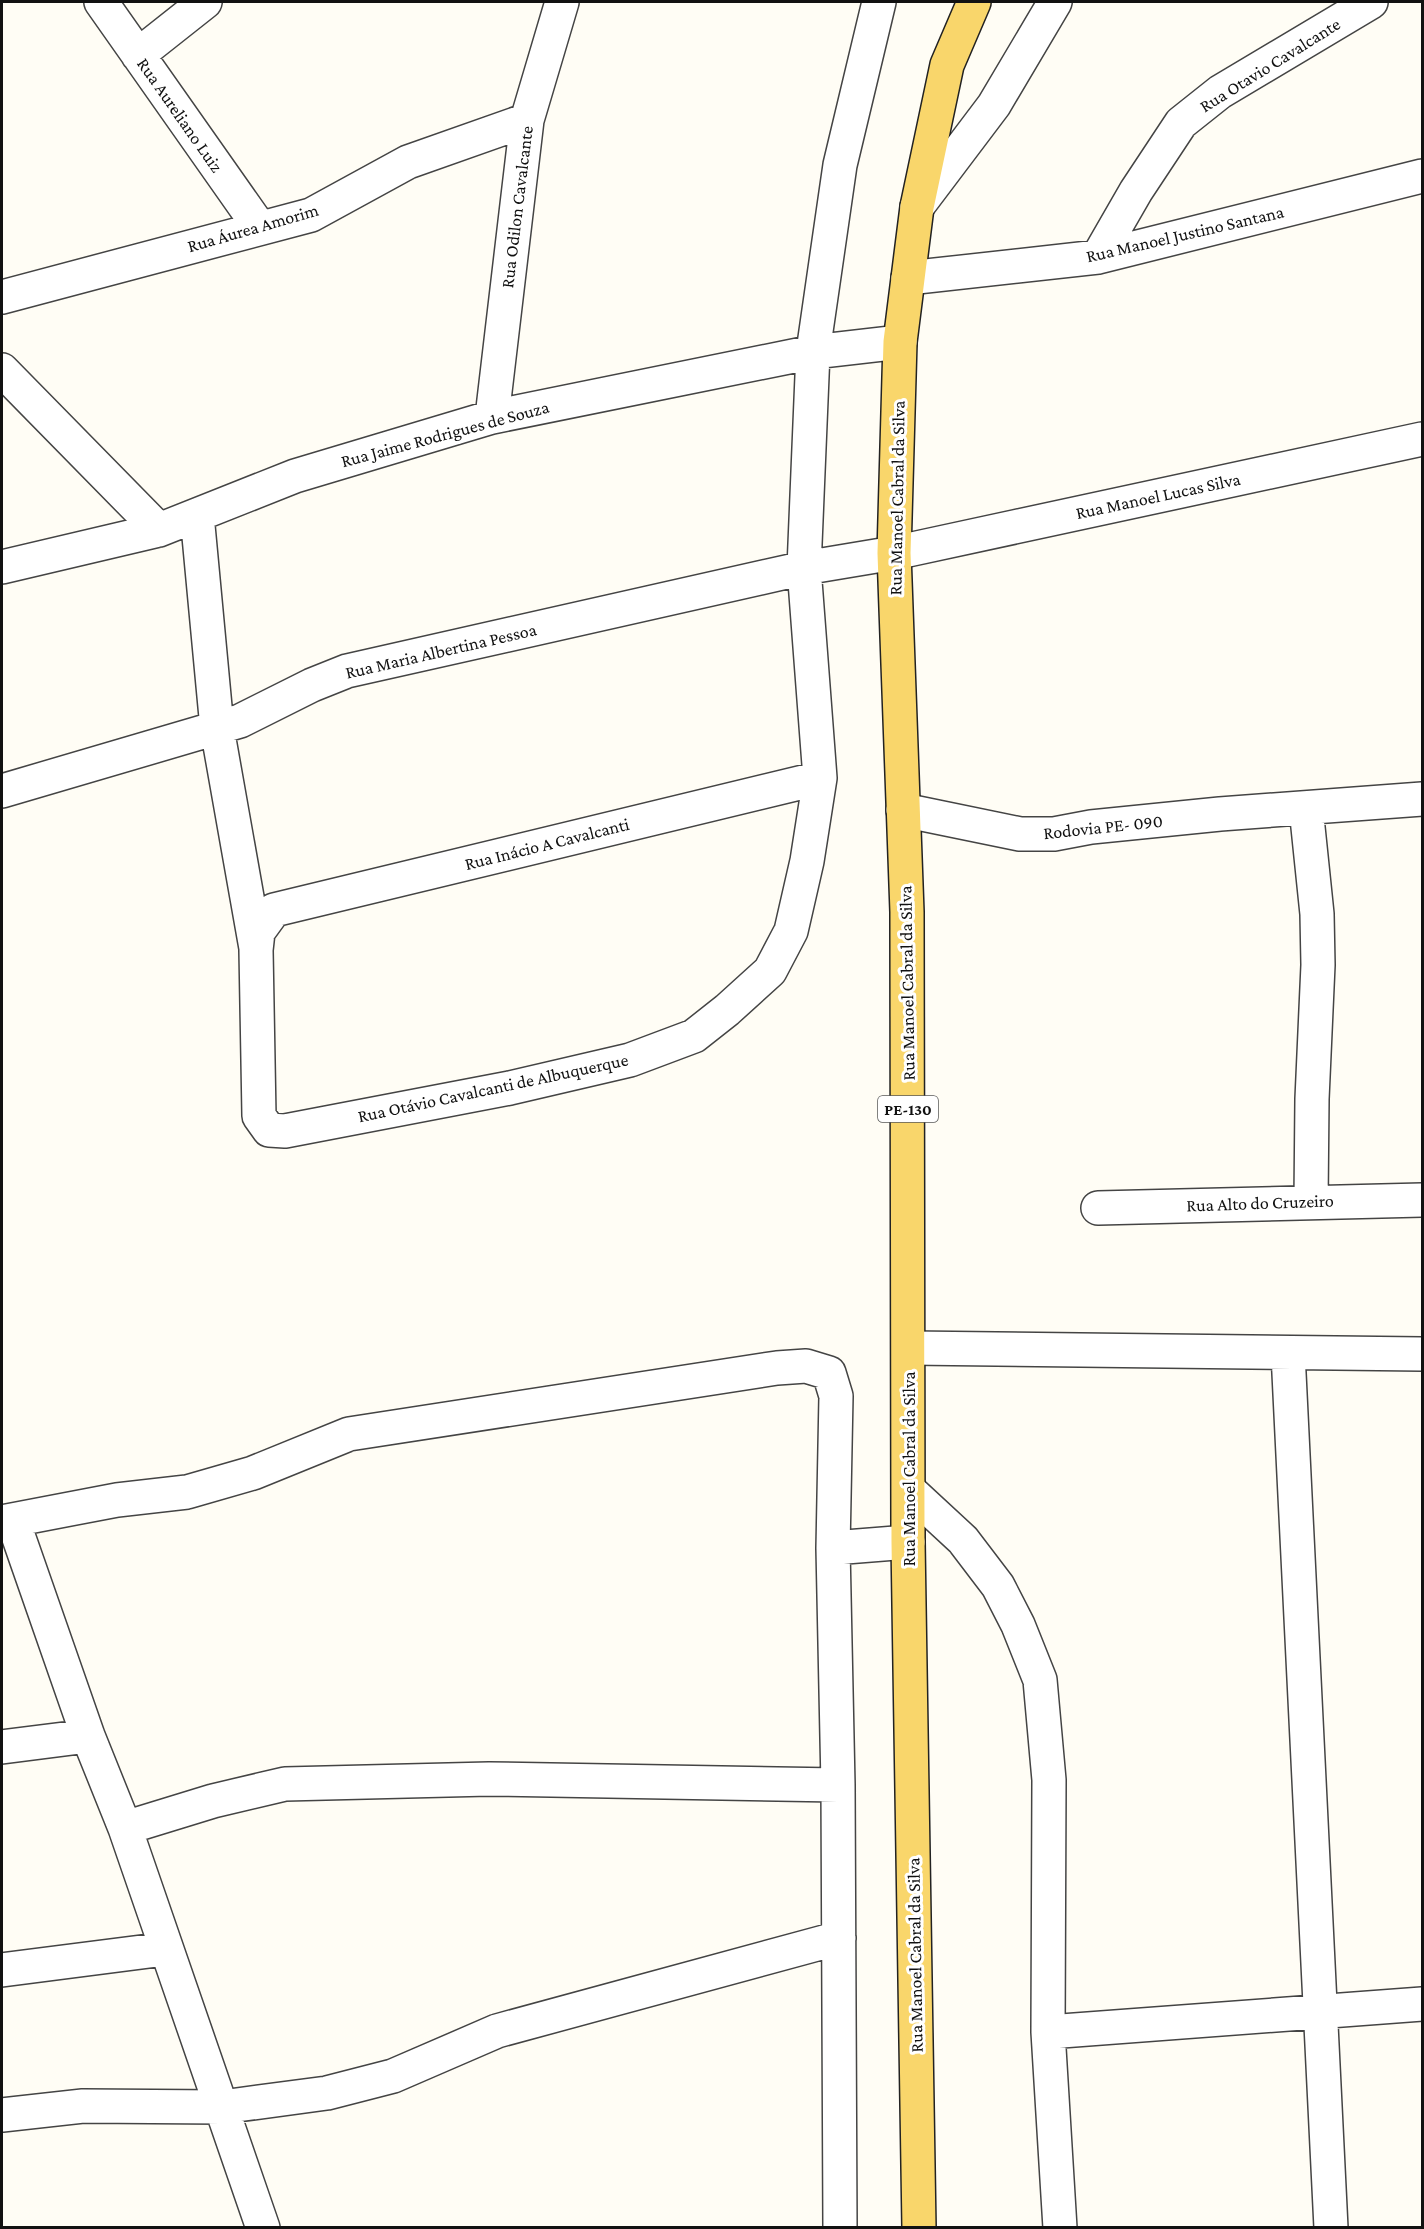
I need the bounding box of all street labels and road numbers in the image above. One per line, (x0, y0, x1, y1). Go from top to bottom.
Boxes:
street label: Rua Otavio Cavalcante (1196, 14, 1344, 116)
street label: Rua Aureliano Luiz (133, 54, 227, 176)
street label: Rua Odilon Cavalcante (497, 125, 537, 289)
street label: Rua Áurea Amorim (185, 200, 321, 256)
street label: Rua Manoel Justino Santana (1084, 202, 1286, 266)
street label: Rua Jaime Rodrigues de Souza (339, 397, 551, 471)
street label: Rua Manoel Cabral da Silva (885, 400, 909, 596)
street label: Rua Manoel Lucas Silva (1074, 469, 1242, 523)
street label: Rua Maria Albertina Pessoa (343, 619, 539, 683)
street label: Rodovia PE- 090 (1042, 811, 1164, 843)
street label: Rua Inácio A Cavalcanti (463, 814, 632, 874)
street label: Rua Manoel Cabral da Silva (895, 885, 919, 1081)
street label: Rua Otávio Cavalcanti de Albuquerque (356, 1050, 630, 1126)
road number: PE-130 (878, 1096, 938, 1122)
street label: Rua Alto do Cruzeiro (1186, 1190, 1334, 1216)
street label: Rua Manoel Cabral da Silva (899, 1371, 919, 1567)
street label: Rua Manoel Cabral da Silva (903, 1857, 927, 2053)

